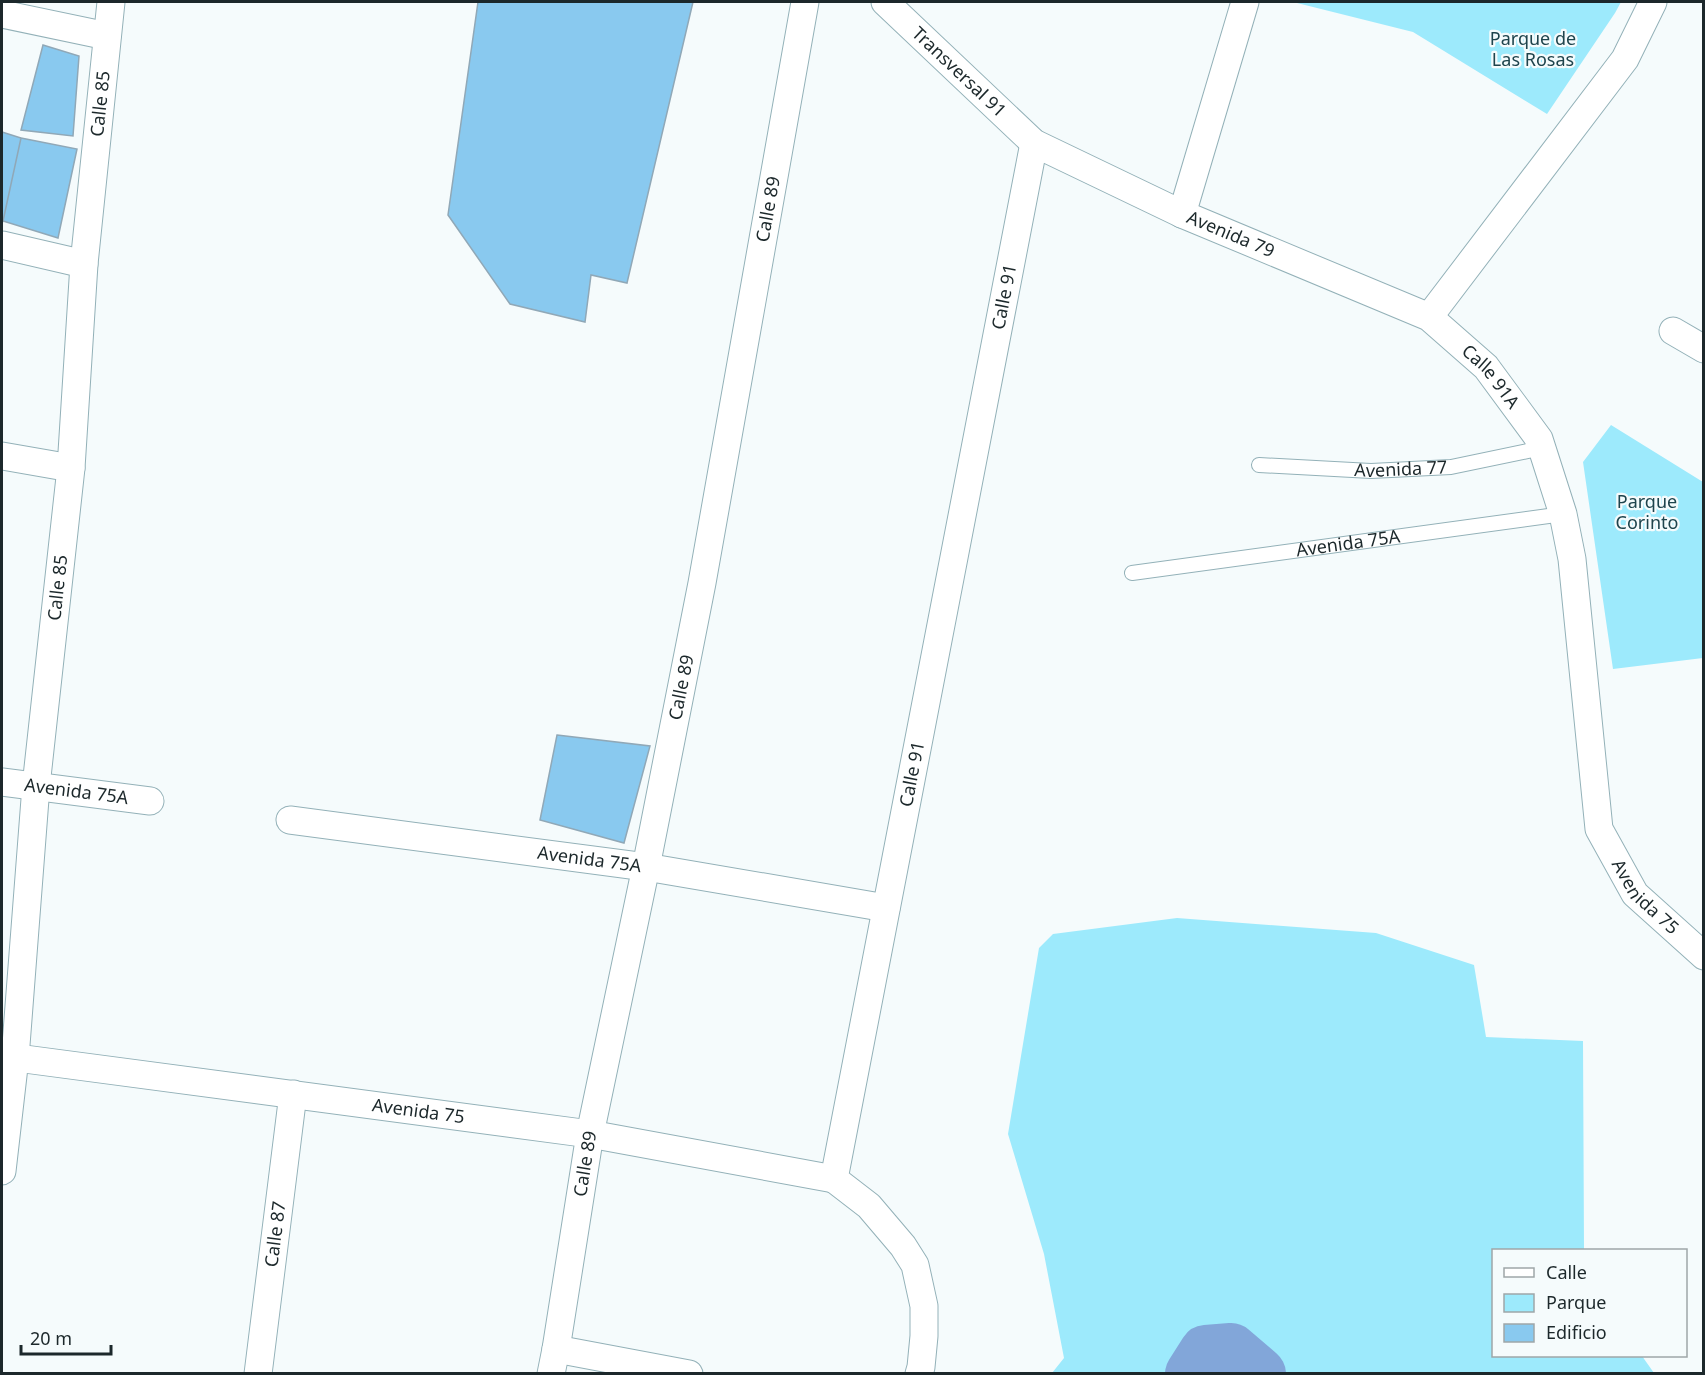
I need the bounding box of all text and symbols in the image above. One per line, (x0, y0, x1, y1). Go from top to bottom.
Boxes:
street label: Transversal 91 (907, 21, 1012, 122)
park label: Parque de Las Rosas (1490, 26, 1576, 71)
street label: Calle 85 (84, 69, 115, 138)
street label: Calle 89 (750, 174, 785, 244)
street label: Avenida 79 (1183, 204, 1279, 262)
street label: Calle 91 (985, 262, 1021, 331)
street label: Calle 91A (1457, 338, 1526, 413)
street label: Avenida 77 (1354, 454, 1448, 482)
park label: Parque Corinto (1616, 489, 1678, 534)
street label: Avenida 75A (1294, 523, 1402, 561)
street label: Calle 85 (41, 553, 72, 622)
street label: Calle 89 (662, 652, 699, 722)
street label: Calle 91 (893, 739, 929, 809)
street label: Avenida 75A (23, 772, 130, 809)
street label: Avenida 75A (536, 840, 643, 877)
street label: Avenida 75 (1607, 854, 1685, 939)
street label: Avenida 75 (371, 1092, 466, 1128)
street label: Calle 89 (567, 1129, 601, 1198)
street label: Calle 87 (258, 1200, 291, 1268)
legend (1492, 1249, 1687, 1357)
text: Calle (1546, 1260, 1587, 1284)
text: Parque (1546, 1290, 1606, 1314)
scale bar (21, 1318, 111, 1356)
text: Edificio (1546, 1320, 1607, 1344)
text: 20 m (30, 1326, 72, 1350)

